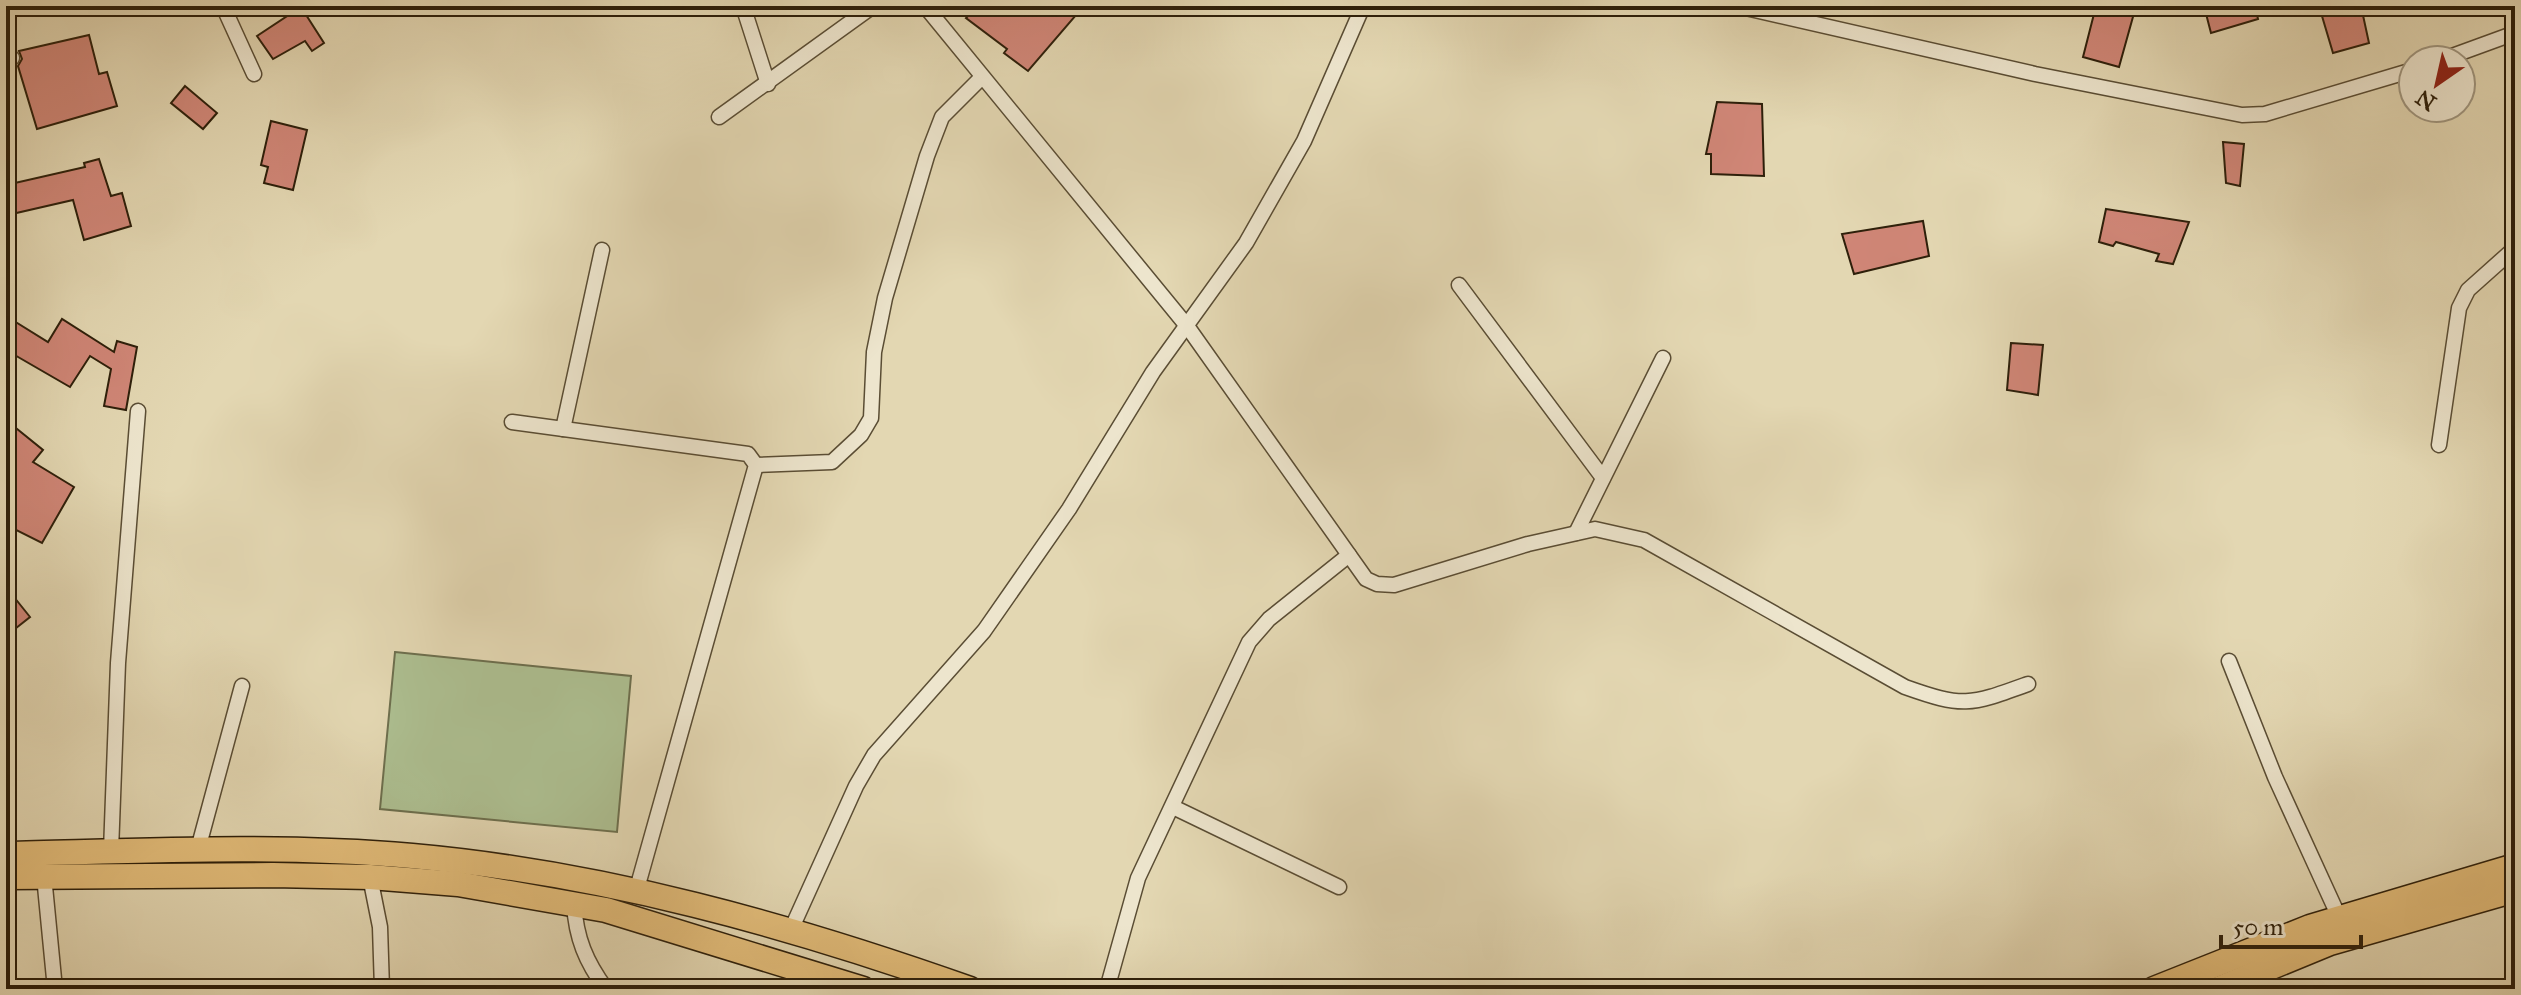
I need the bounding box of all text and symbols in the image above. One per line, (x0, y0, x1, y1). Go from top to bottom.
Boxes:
north arrow (2397, 44, 2477, 124)
text: N (2411, 84, 2441, 117)
scale bar (2221, 899, 2361, 949)
text: 50 m (2233, 912, 2283, 942)

